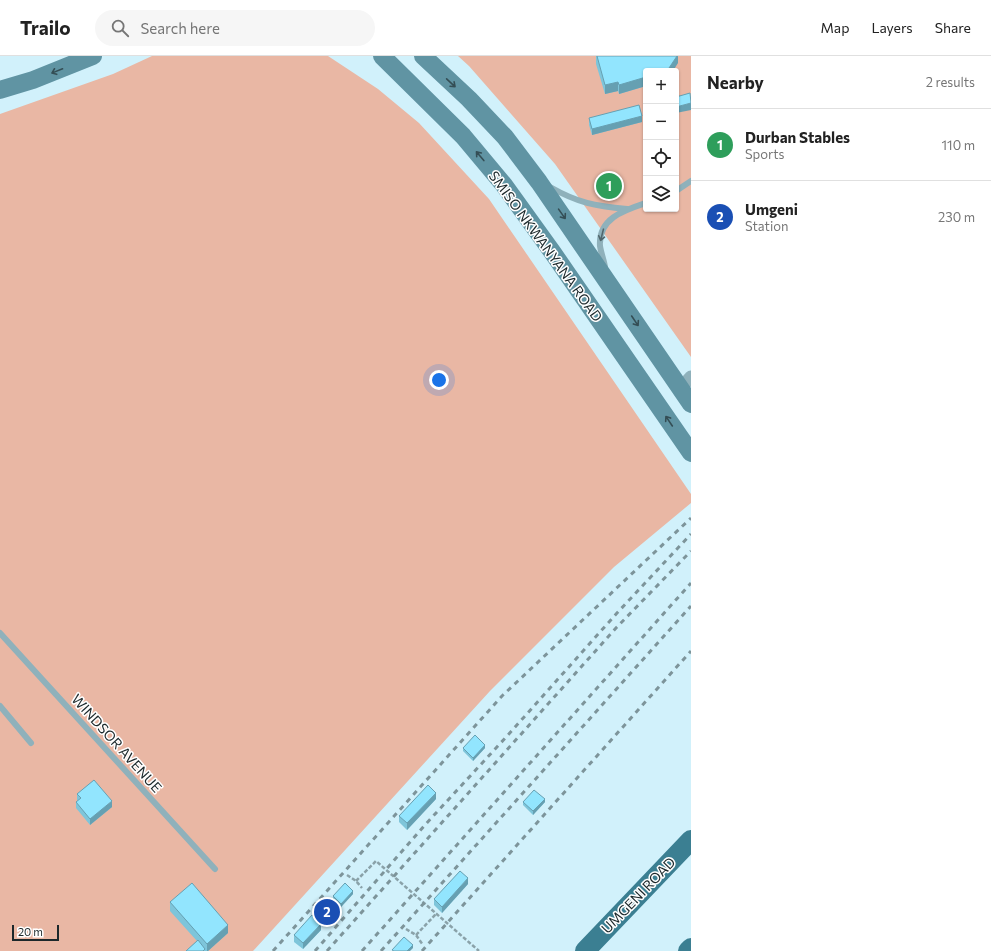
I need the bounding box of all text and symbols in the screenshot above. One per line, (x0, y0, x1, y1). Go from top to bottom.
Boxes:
search box (95, 10, 375, 46)
text: Trailo (20, 16, 71, 39)
icon: search (109, 17, 131, 39)
text: Search here (141, 19, 220, 37)
text: Map (821, 19, 849, 36)
text: Layers (871, 19, 913, 36)
text: Share (935, 19, 971, 36)
one-way arrow (52, 67, 64, 75)
map controls (643, 68, 679, 212)
button: + (643, 68, 679, 104)
text: Nearby (707, 72, 764, 93)
text: 2 results (926, 74, 975, 90)
one-way arrow (446, 78, 456, 88)
button: − (643, 104, 679, 140)
text: Durban Stables (745, 128, 850, 146)
text: 1 (717, 137, 723, 153)
text: 110 m (942, 137, 975, 153)
button: locate (643, 140, 679, 176)
text: Sports (745, 146, 785, 162)
one-way arrow (475, 150, 484, 161)
street label: SMISO NKWANYANA ROAD (486, 167, 606, 325)
pin: 1 (596, 171, 622, 201)
button: layers (643, 176, 679, 212)
text: Umgeni (745, 200, 798, 218)
one-way arrow (558, 208, 566, 219)
text: 2 (716, 209, 724, 225)
text: 230 m (938, 209, 975, 225)
text: Station (745, 218, 789, 234)
one-way arrow (598, 229, 606, 242)
one-way arrow (631, 315, 639, 326)
your location (429, 370, 449, 390)
one-way arrow (665, 416, 673, 427)
street label: WINDSOR AVENUE (68, 690, 166, 796)
street label: UMGENI ROAD (597, 853, 679, 937)
pin: 2 (314, 897, 340, 927)
scale bar (12, 923, 59, 942)
text: 20 m (18, 925, 43, 938)

